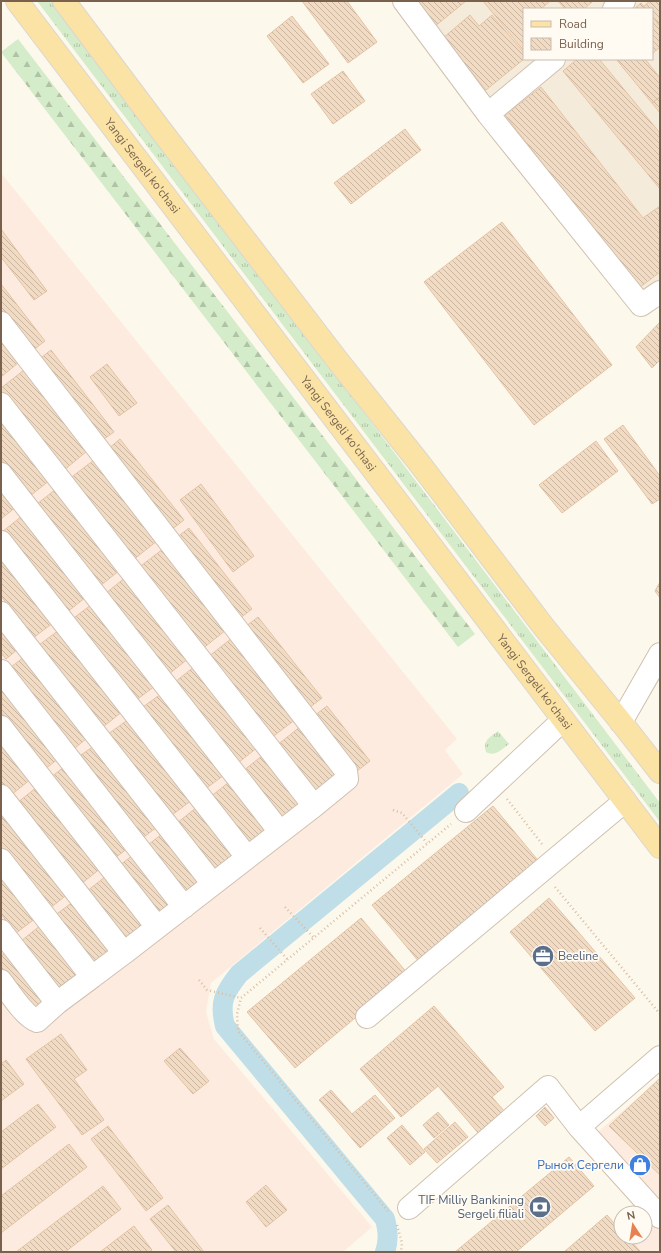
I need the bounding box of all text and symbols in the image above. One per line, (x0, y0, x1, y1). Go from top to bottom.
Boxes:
legend (523, 8, 653, 60)
text: Road (559, 16, 587, 32)
text: Building (559, 36, 604, 52)
street label: Yangi Sergeli ko'chasi (100, 114, 184, 217)
street label: Yangi Sergeli ko'chasi (296, 372, 380, 475)
street label: Yangi Sergeli ko'chasi (492, 630, 576, 733)
office icon: Beeline (530, 943, 556, 969)
place label: Beeline (558, 948, 598, 964)
shop icon: Рынок Сергели (627, 1152, 653, 1178)
place label: Рынок Сергели (537, 1157, 624, 1173)
place label: TIF Milliy Bankining Sergeli filiali (418, 1192, 524, 1222)
bank icon: TIF Milliy Bankining Sergeli filiali (527, 1194, 553, 1220)
north arrow (613, 1205, 653, 1245)
text: N (625, 1208, 637, 1224)

